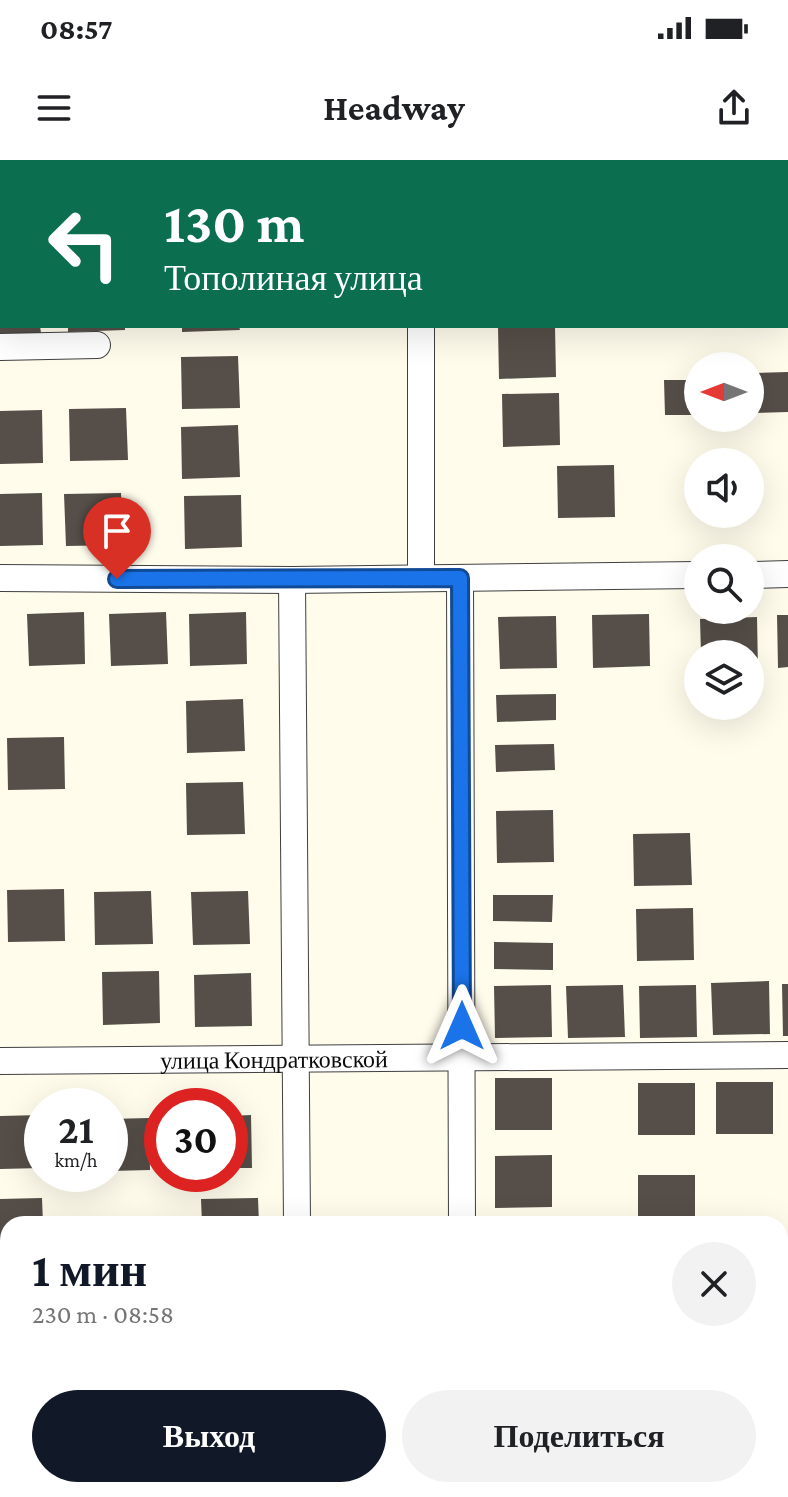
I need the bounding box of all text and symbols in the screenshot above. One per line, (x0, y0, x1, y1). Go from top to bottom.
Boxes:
text: 08:57 (40, 12, 113, 45)
icon: menu (32, 86, 76, 130)
icon: share (712, 86, 756, 130)
text: Headway (323, 88, 465, 128)
icon: left (32, 192, 136, 296)
text: 130 m (164, 192, 305, 254)
text: Тополиная улица (164, 258, 423, 298)
north arrow (684, 352, 764, 432)
map controls (684, 352, 764, 720)
button: sound (684, 448, 764, 528)
pin (83, 497, 151, 579)
icon: arrive (95, 509, 139, 553)
button: search (684, 544, 764, 624)
button: layers (684, 640, 764, 720)
position arrow (420, 984, 504, 1068)
street label: улица Кондратковской (160, 1045, 388, 1073)
speed limit sign: 30 (144, 1088, 248, 1192)
text: 21 (58, 1107, 94, 1152)
text: km/h (54, 1149, 98, 1171)
button: close (672, 1242, 756, 1326)
text: 1 мин (32, 1243, 147, 1296)
text: 230 m · 08:58 (32, 1300, 174, 1329)
button: Выход (32, 1390, 386, 1482)
button: Поделиться (402, 1390, 756, 1482)

